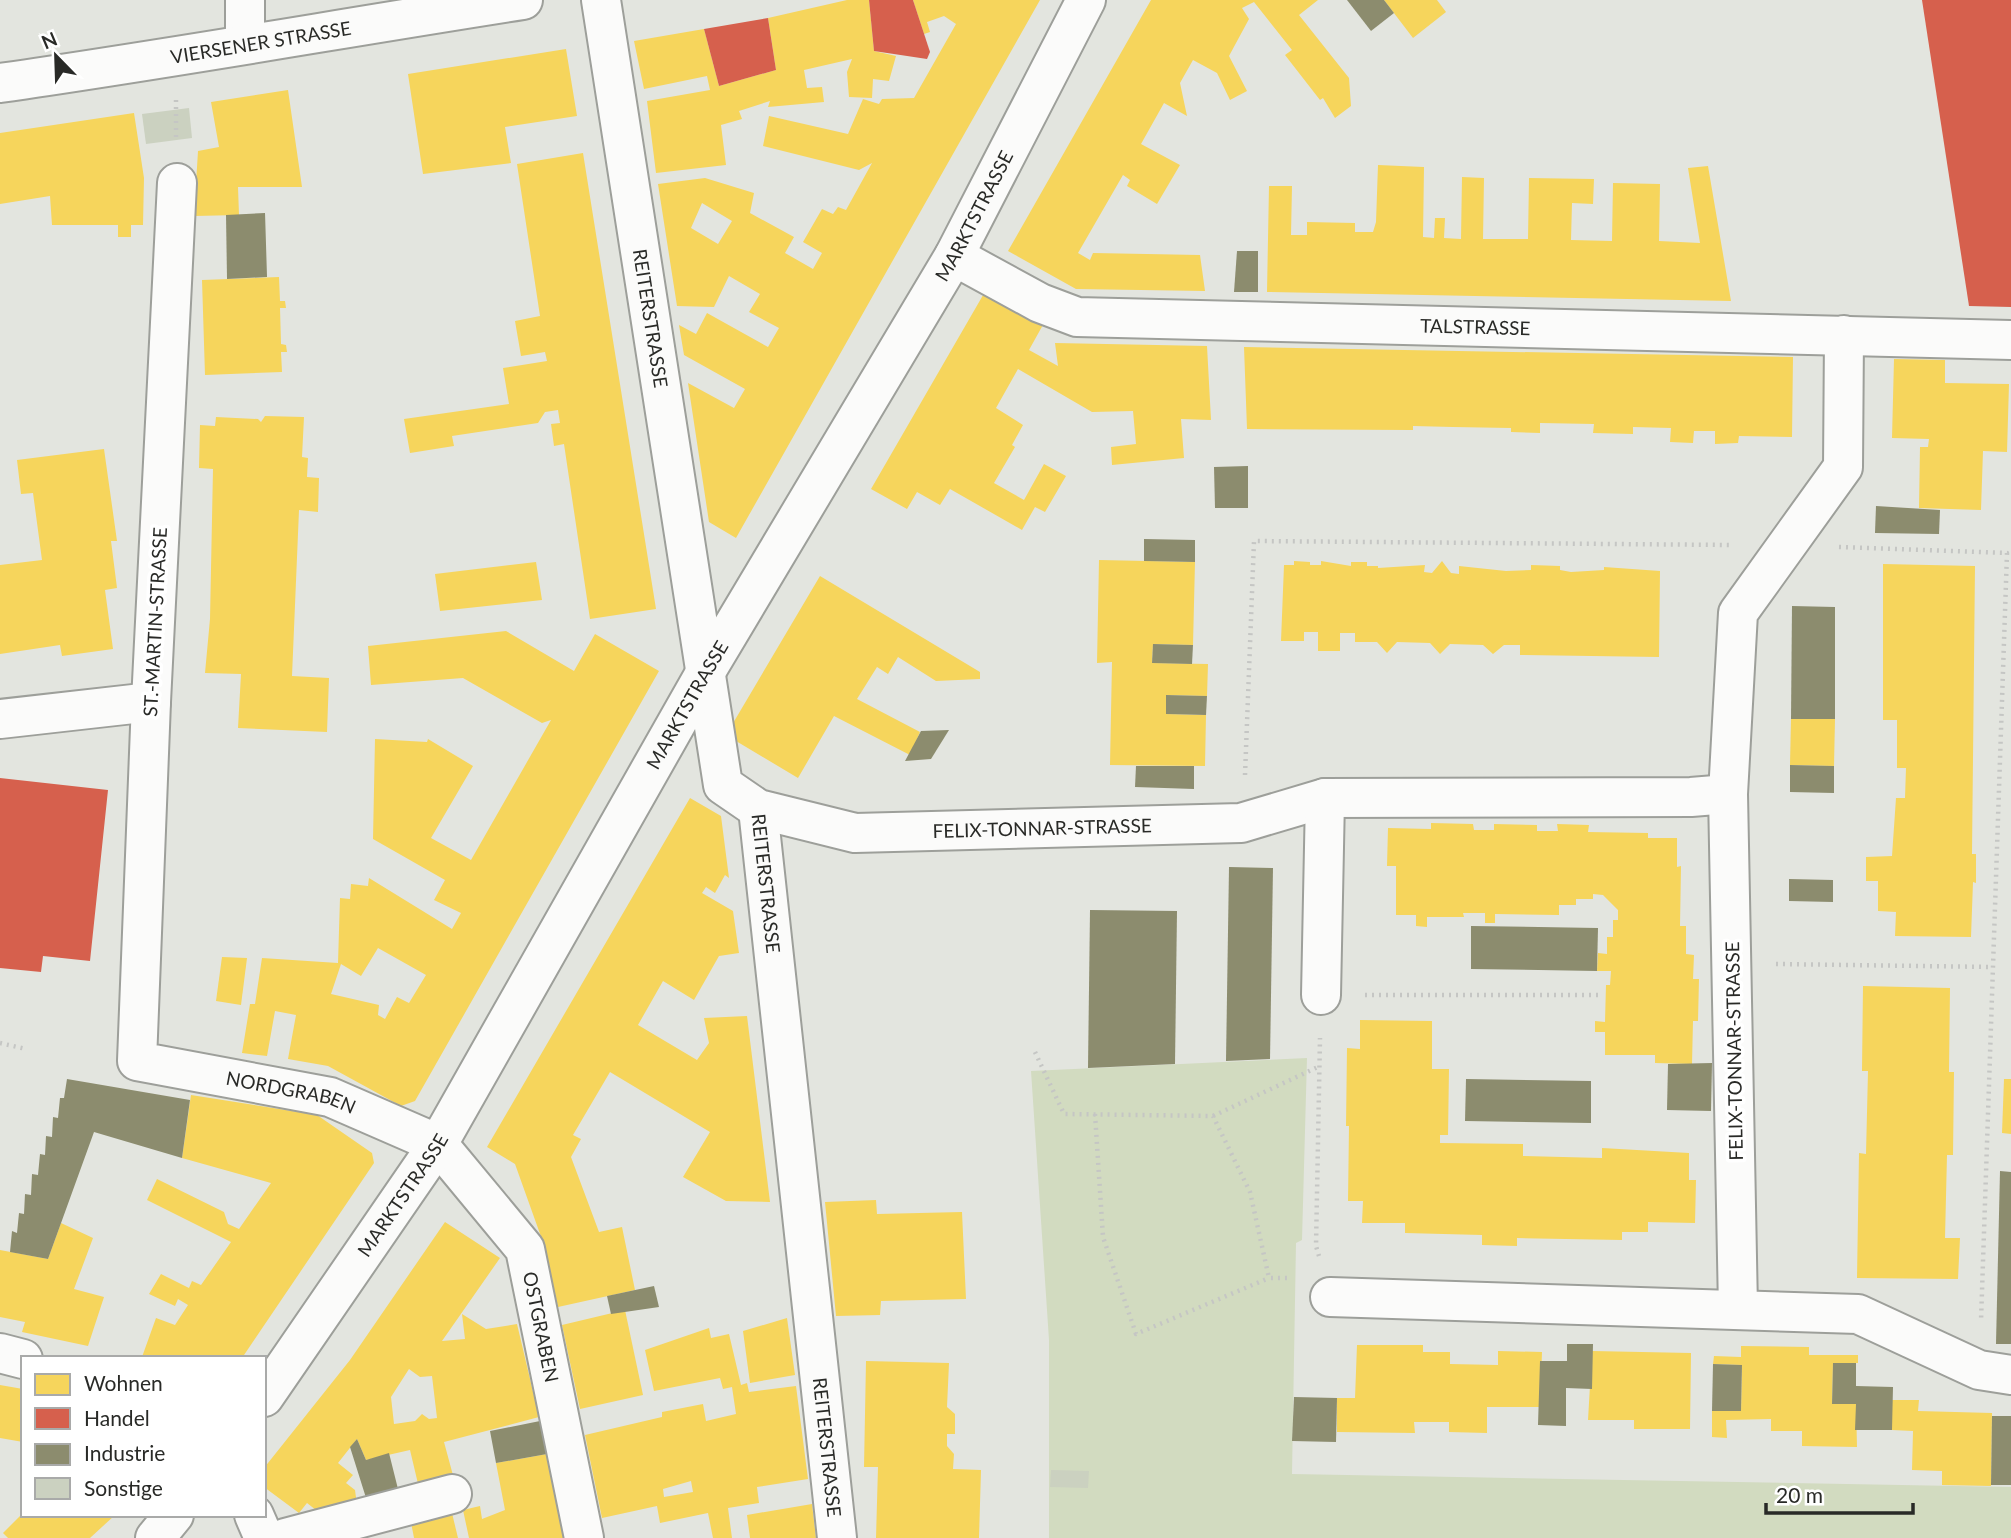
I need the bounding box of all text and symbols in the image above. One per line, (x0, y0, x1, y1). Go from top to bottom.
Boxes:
street label: VIERSENER STRASSE (169, 16, 353, 68)
north arrow (21, 21, 91, 91)
text: N (38, 26, 60, 53)
street label: MARKTSTRASSE (930, 147, 1017, 285)
street label: REITERSTRASSE (629, 247, 673, 389)
street label: TALSTRASSE (1420, 313, 1531, 339)
street label: ST.-MARTIN-STRASSE (138, 527, 171, 717)
street label: MARKTSTRASSE (641, 636, 733, 773)
street label: REITERSTRASSE (748, 813, 786, 954)
street label: FELIX-TONNAR-STRASSE (932, 813, 1152, 842)
street label: FELIX-TONNAR-STRASSE (1720, 941, 1747, 1161)
street label: NORDGRABEN (224, 1066, 360, 1118)
street label: MARKTSTRASSE (352, 1129, 453, 1261)
street label: OSTGRABEN (519, 1269, 564, 1384)
legend (21, 1356, 266, 1517)
text: Wohnen (84, 1370, 163, 1395)
street label: REITERSTRASSE (809, 1376, 847, 1518)
text: Handel (84, 1405, 150, 1430)
text: Industrie (84, 1440, 165, 1465)
scale bar (1766, 1472, 1913, 1516)
text: Sonstige (84, 1475, 163, 1500)
text: 20 m (1776, 1482, 1823, 1507)

